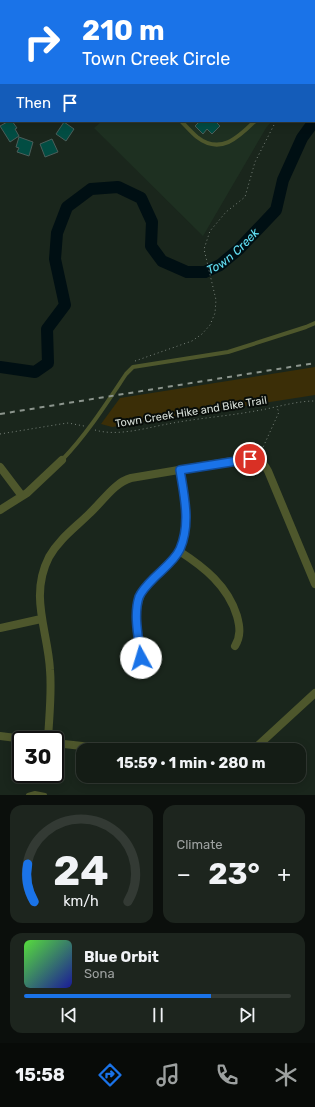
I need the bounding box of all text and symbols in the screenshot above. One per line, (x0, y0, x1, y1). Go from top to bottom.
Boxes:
text: 210 m (82, 14, 165, 47)
icon: right (16, 16, 68, 68)
text: Town Creek Circle (82, 48, 230, 70)
icon: arrive (59, 92, 81, 114)
text: Then (16, 94, 51, 112)
water label: Town Creek (204, 225, 262, 277)
street label: Town Creek Hike and Bike Trail (114, 394, 268, 430)
pin (233, 442, 267, 476)
icon: arrive (239, 448, 261, 470)
position arrow (120, 637, 162, 679)
speed limit sign: 30 (12, 731, 64, 783)
text: 15:59 · 1 min · 280 m (117, 754, 265, 772)
text: Climate (177, 837, 223, 852)
text: 24 (54, 846, 109, 895)
text: 23° (208, 856, 260, 892)
text: − (177, 861, 191, 888)
text: + (277, 861, 291, 888)
text: km/h (63, 893, 99, 910)
text: Blue Orbit (84, 948, 159, 966)
text: Sona (84, 966, 115, 981)
icon: previous (58, 1004, 80, 1026)
icon: pause (147, 1004, 169, 1026)
icon: next (236, 1004, 258, 1026)
icon: directions (96, 1061, 124, 1089)
icon: music (154, 1061, 182, 1089)
icon: phone (213, 1061, 241, 1089)
icon: climate (272, 1061, 300, 1089)
text: 15:58 (15, 1064, 65, 1086)

